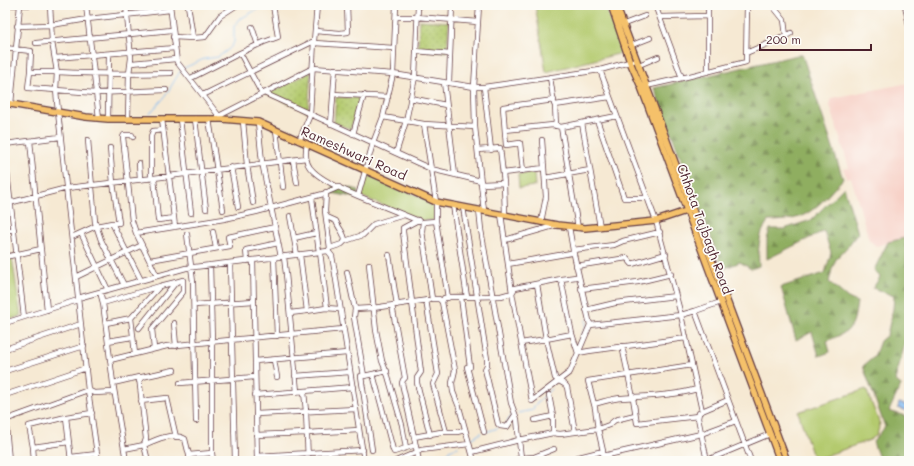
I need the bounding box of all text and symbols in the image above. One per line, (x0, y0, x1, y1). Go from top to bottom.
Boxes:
scale bar (760, 26, 871, 52)
text: 200 m (766, 31, 801, 47)
street label: Rameshwari Road (299, 122, 410, 183)
street label: Chhota Tajbagh Road (674, 161, 737, 296)

